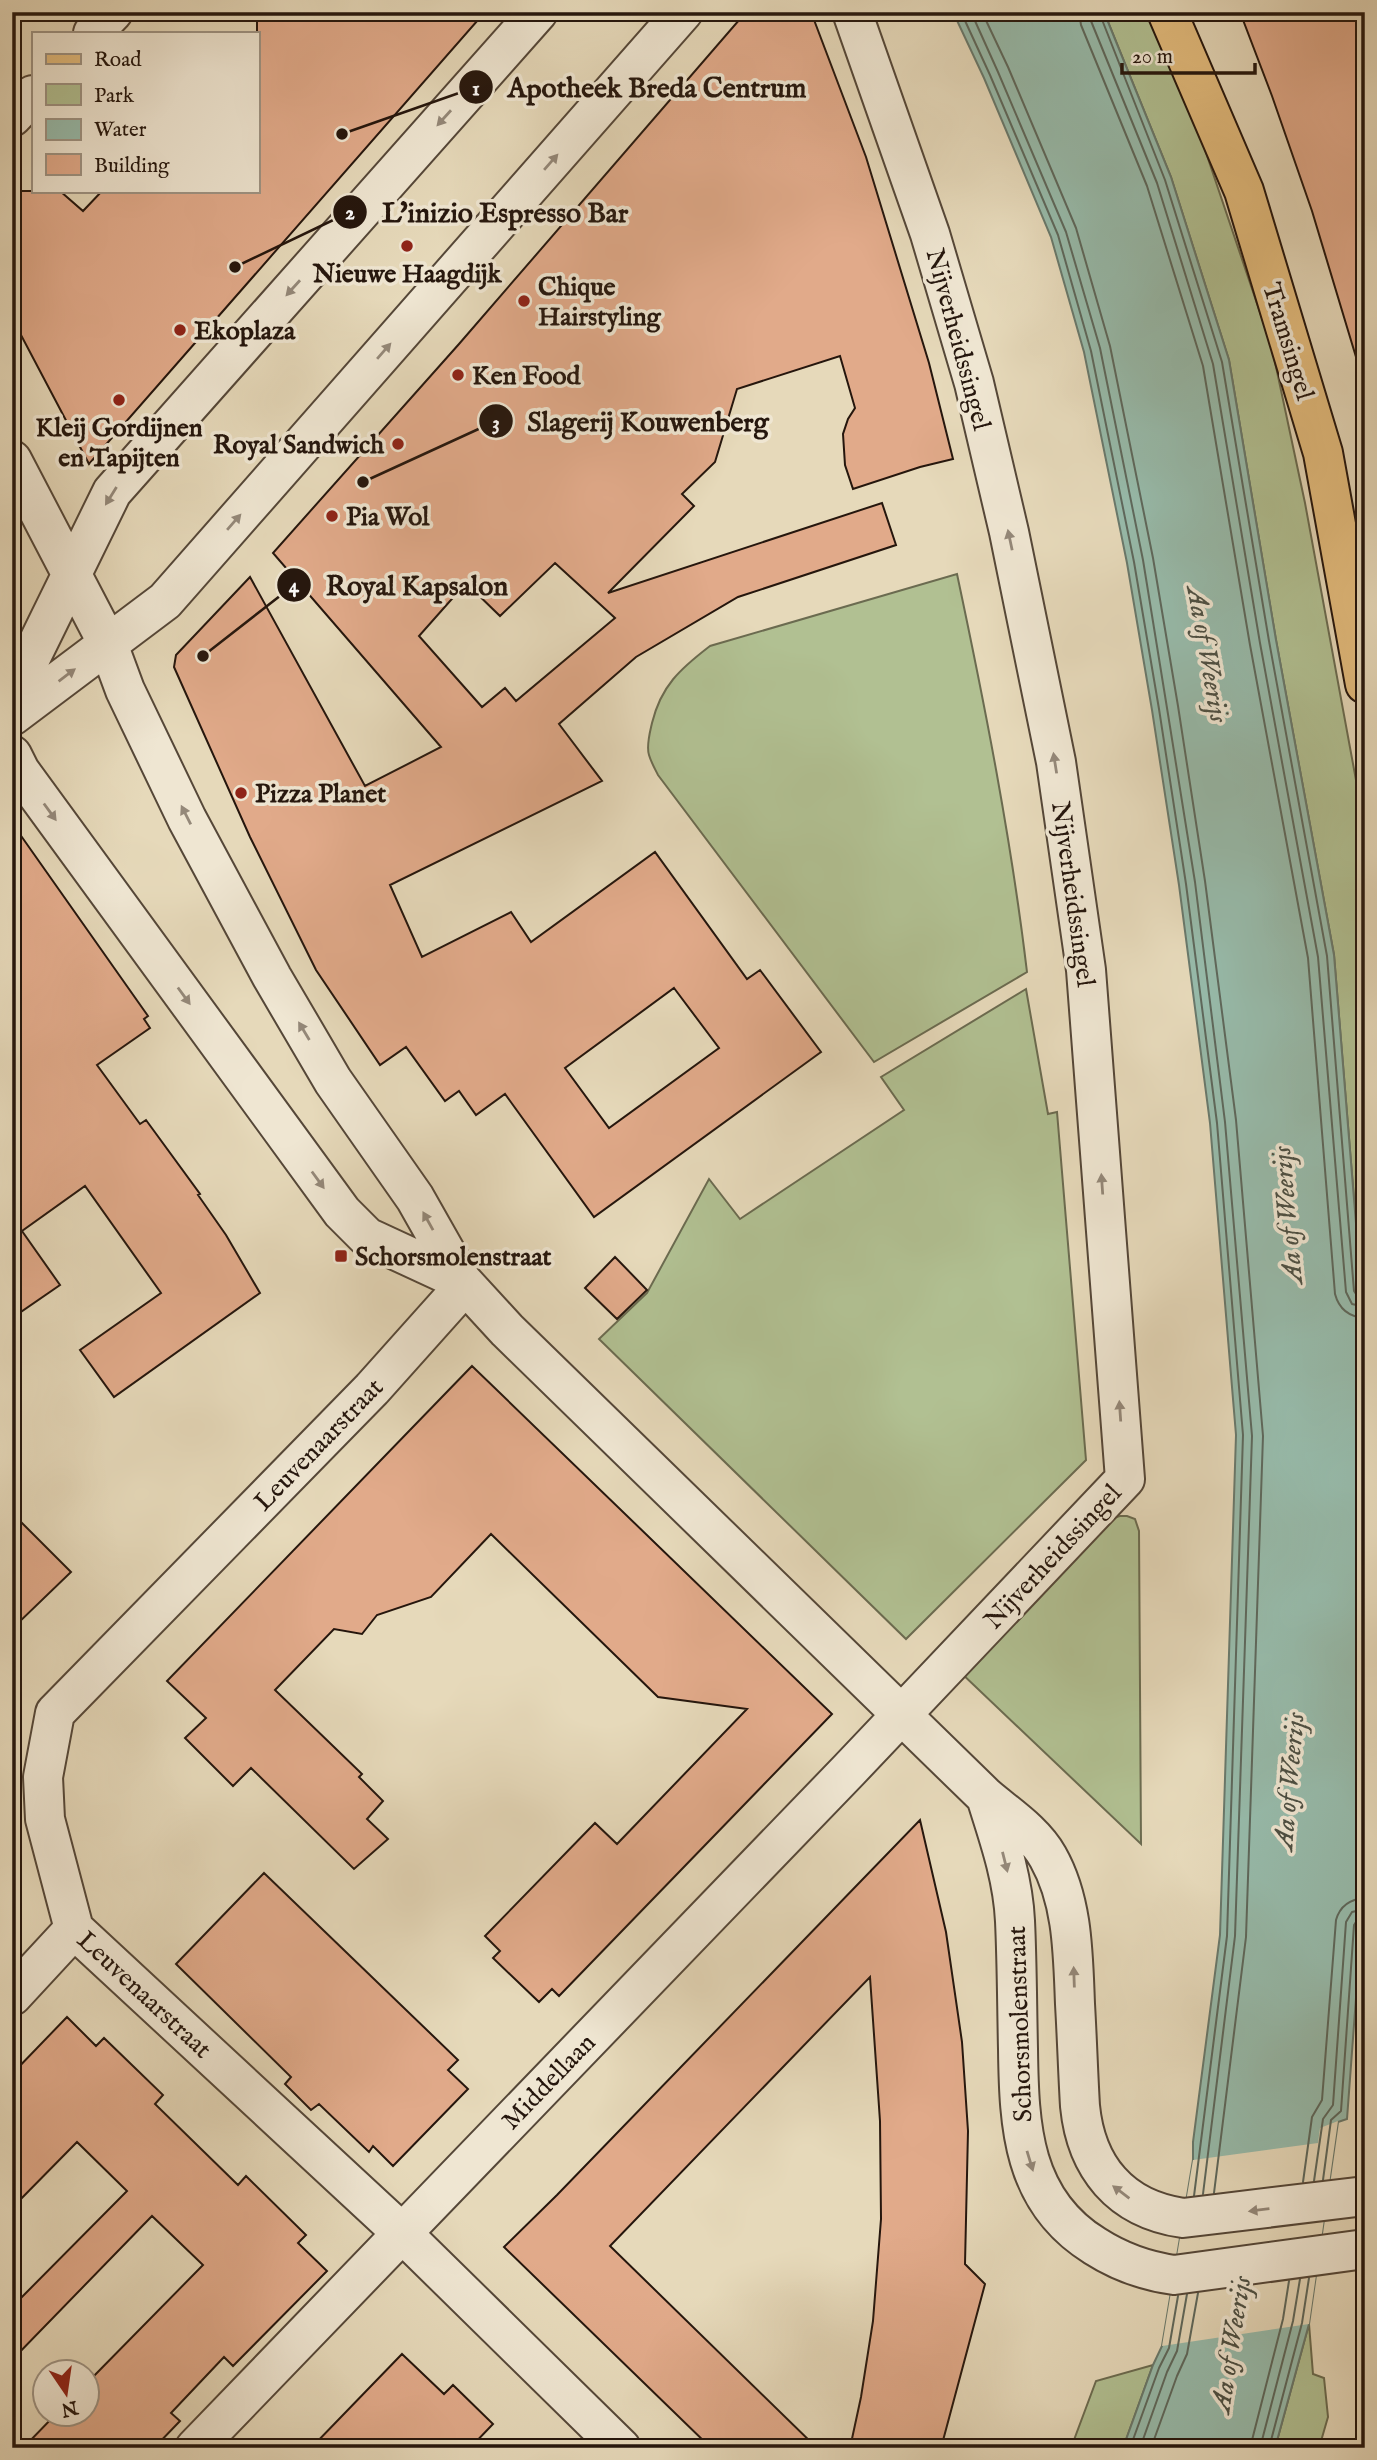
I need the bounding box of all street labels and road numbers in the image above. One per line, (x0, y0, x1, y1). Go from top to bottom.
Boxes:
street label: Nijverheidssingel (917, 245, 998, 435)
street label: Tramsingel (1254, 279, 1321, 405)
street label: Nijverheidssingel (1043, 799, 1102, 990)
street label: Leuvenaarstraat (247, 1372, 391, 1518)
street label: Nijverheidssingel (977, 1477, 1129, 1637)
street label: Leuvenaarstraat (70, 1924, 218, 2066)
street label: Schorsmolenstraat (1001, 1925, 1040, 2123)
street label: Middellaan (495, 2027, 603, 2137)

